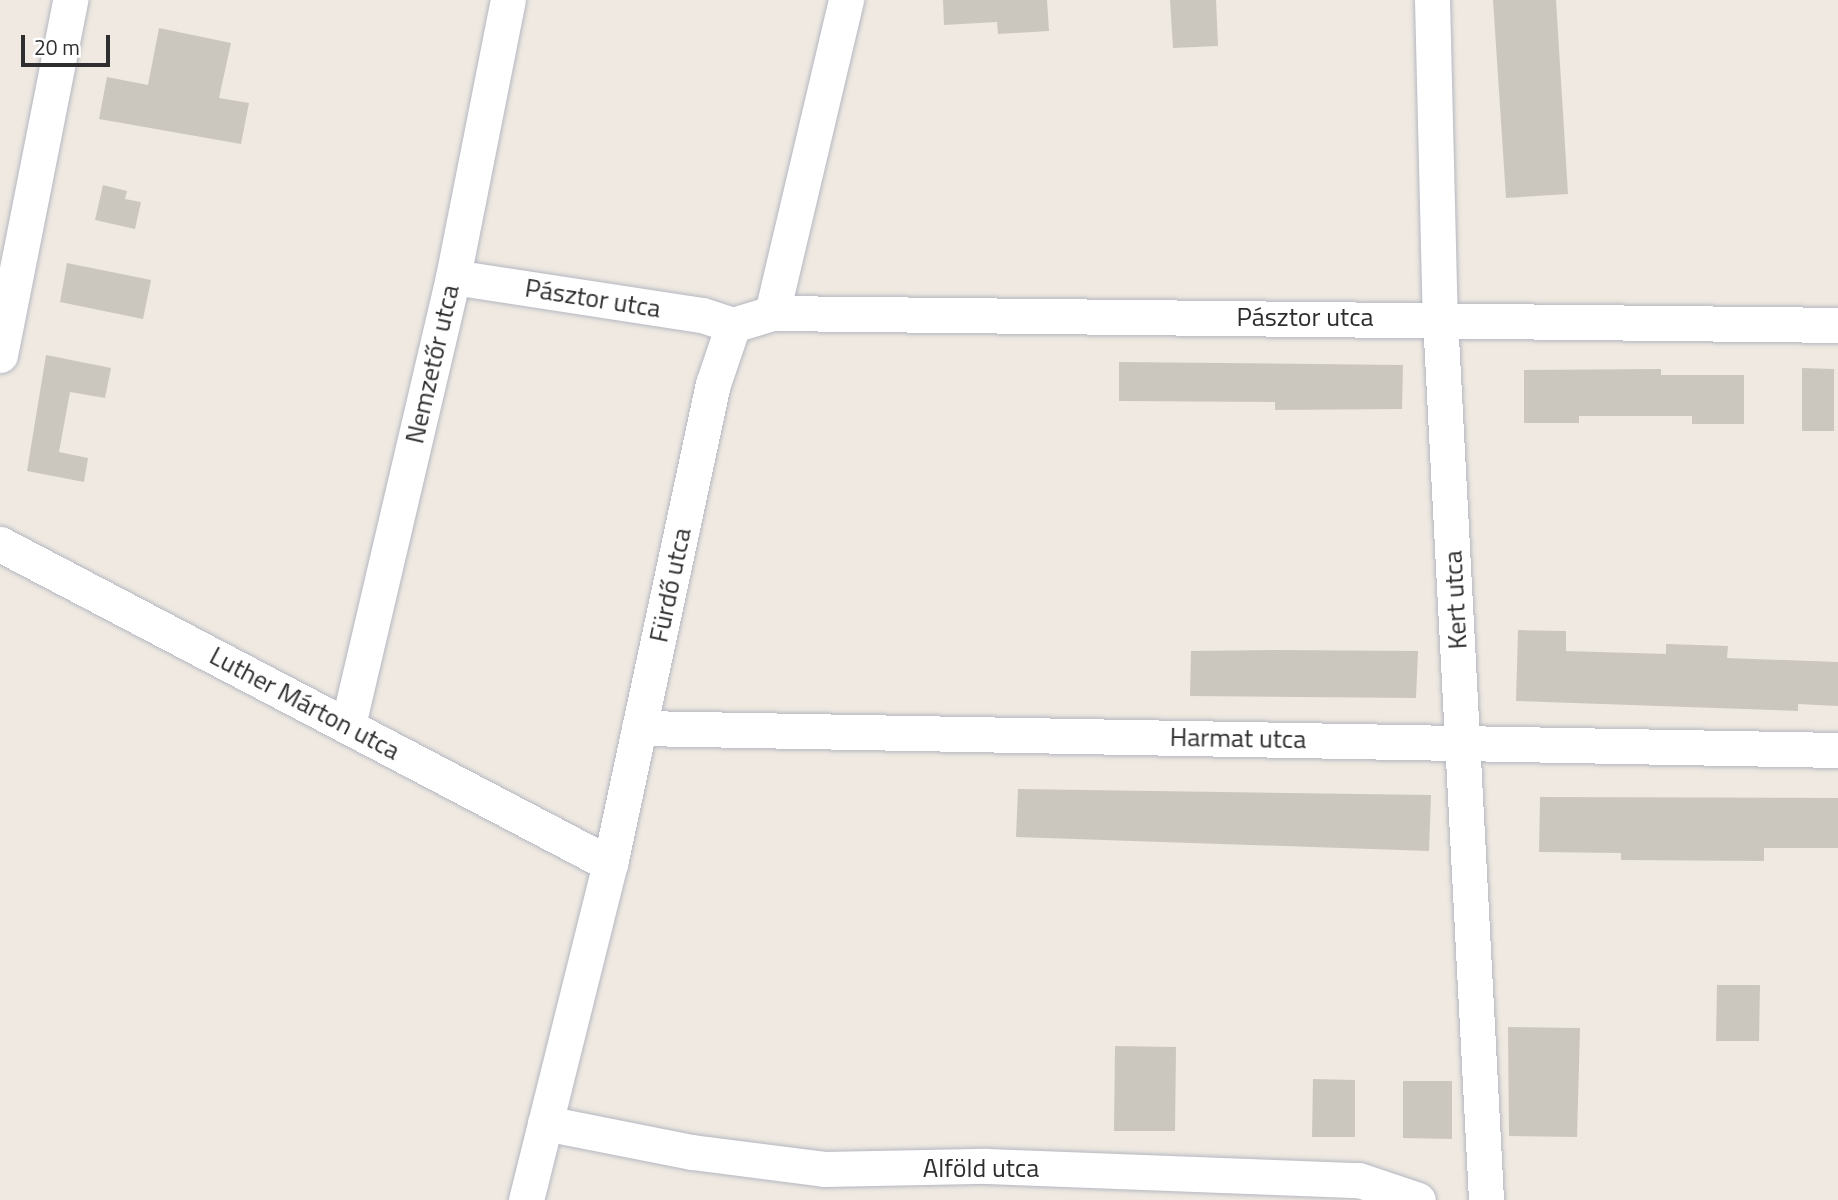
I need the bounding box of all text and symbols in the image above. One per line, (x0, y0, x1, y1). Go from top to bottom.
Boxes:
scale bar (24, 21, 114, 65)
text: 20 m (34, 31, 80, 63)
street label: Pásztor utca (523, 272, 663, 324)
street label: Nemzetőr utca (399, 282, 465, 446)
street label: Pásztor utca (1236, 301, 1374, 333)
street label: Fürdő utca (643, 525, 697, 645)
street label: Kert utca (1437, 550, 1473, 650)
street label: Luther Márton utca (205, 640, 405, 766)
street label: Harmat utca (1170, 721, 1306, 755)
street label: Alföld utca (923, 1152, 1039, 1184)

